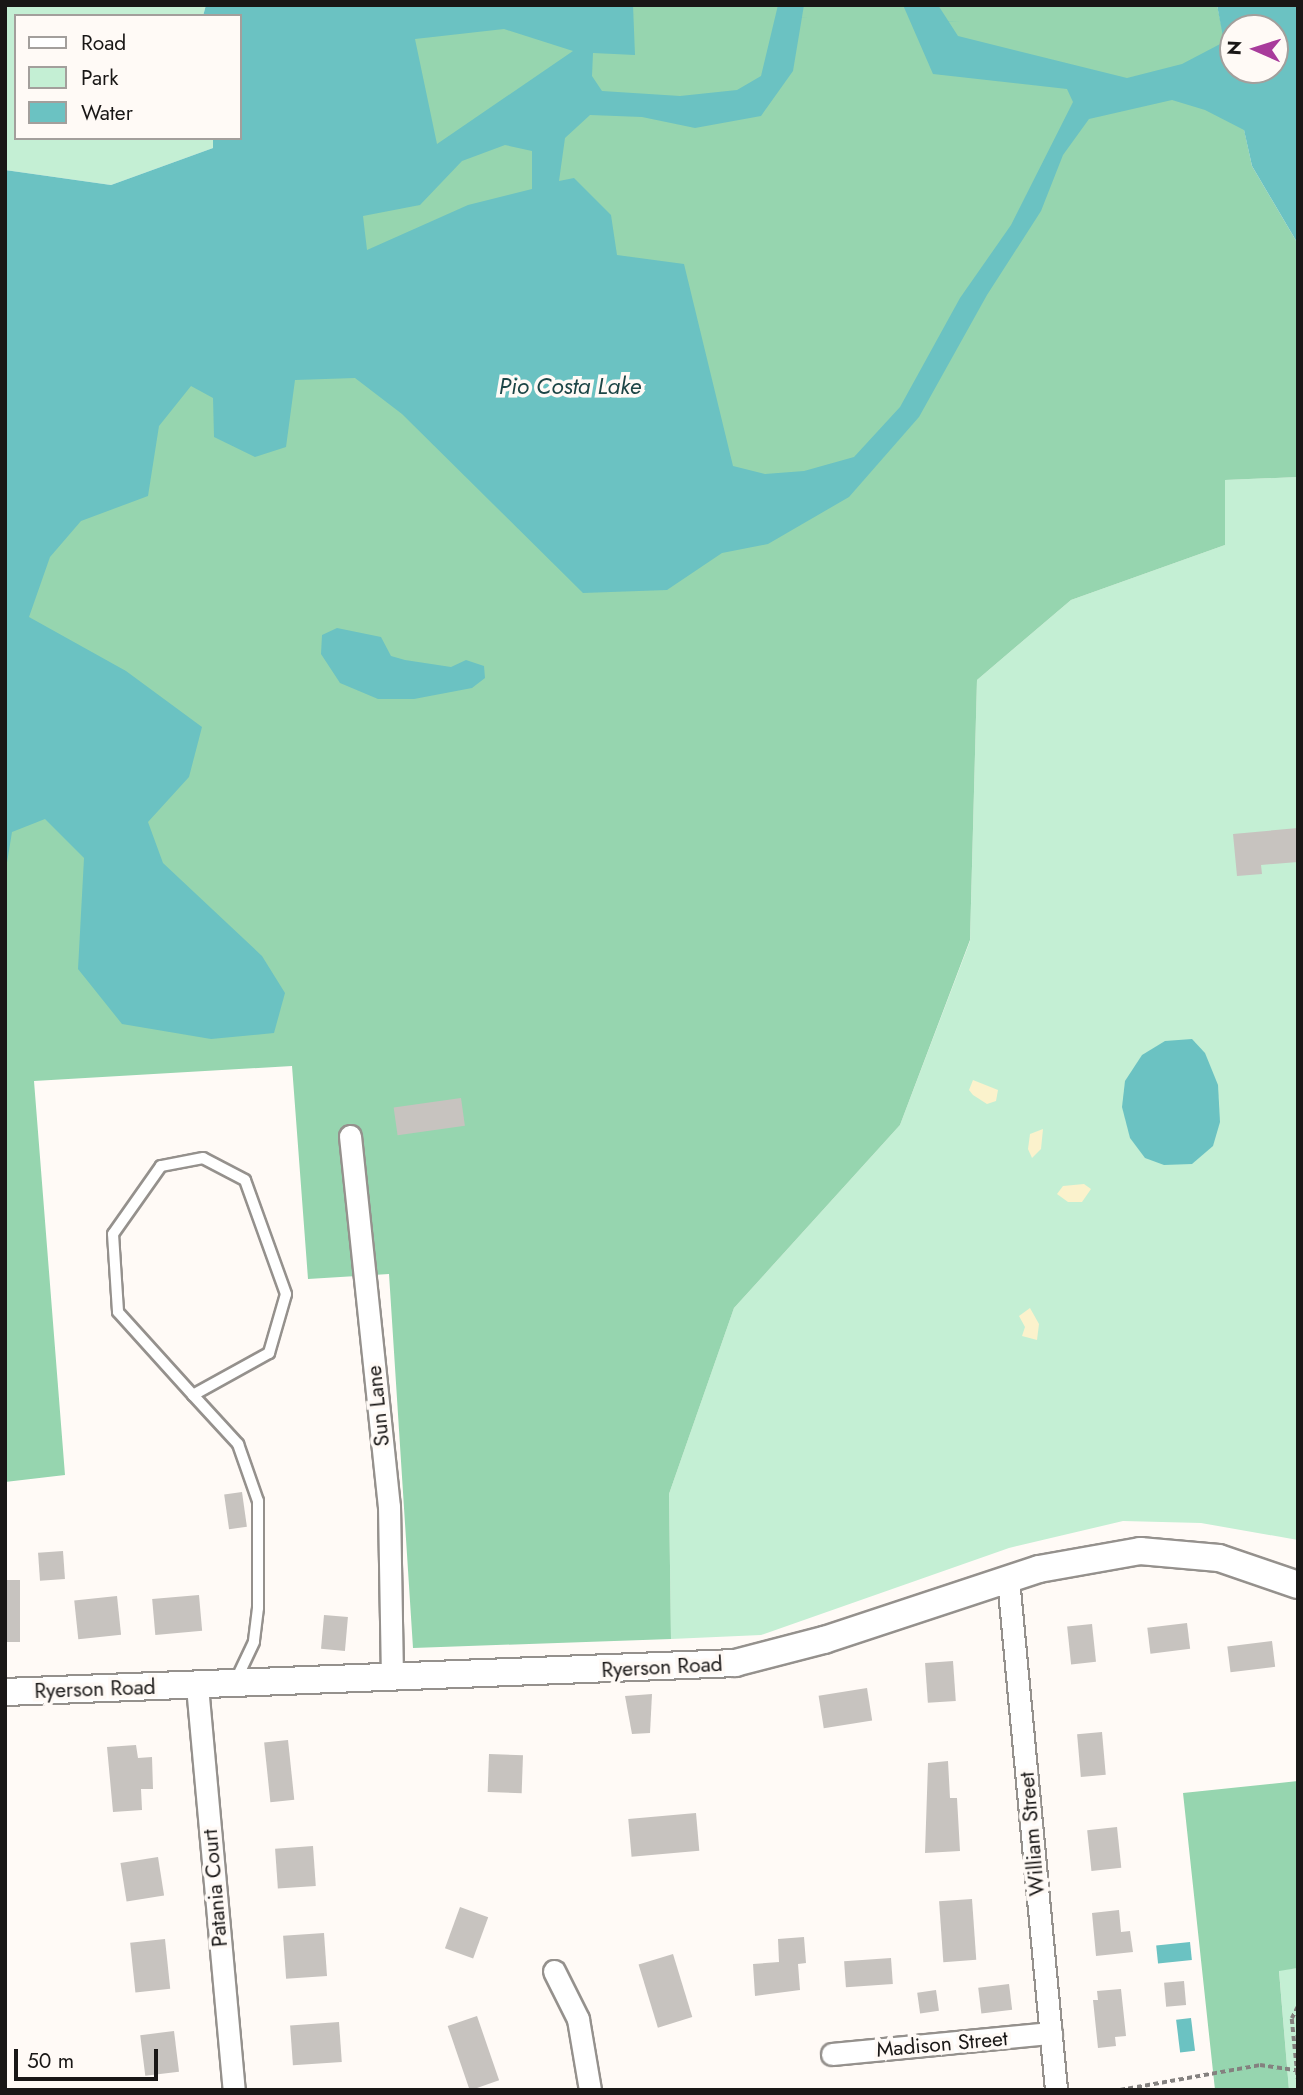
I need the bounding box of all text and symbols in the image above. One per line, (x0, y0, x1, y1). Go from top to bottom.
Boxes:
legend (14, 14, 242, 140)
north arrow (1219, 14, 1289, 84)
text: Road (81, 28, 126, 58)
text: N (1221, 40, 1248, 56)
text: Park (81, 63, 118, 93)
text: Water (81, 98, 133, 128)
water label: Pio Costa Lake (499, 372, 641, 400)
street label: Sun Lane (361, 1364, 395, 1448)
street label: Ryerson Road (601, 1651, 723, 1683)
street label: Ryerson Road (34, 1674, 156, 1704)
street label: William Street (1014, 1771, 1050, 1897)
street label: Patania Court (197, 1828, 233, 1948)
street label: Madison Street (875, 2026, 1009, 2062)
scale bar (18, 2036, 161, 2080)
text: 50 m (27, 2046, 74, 2076)

